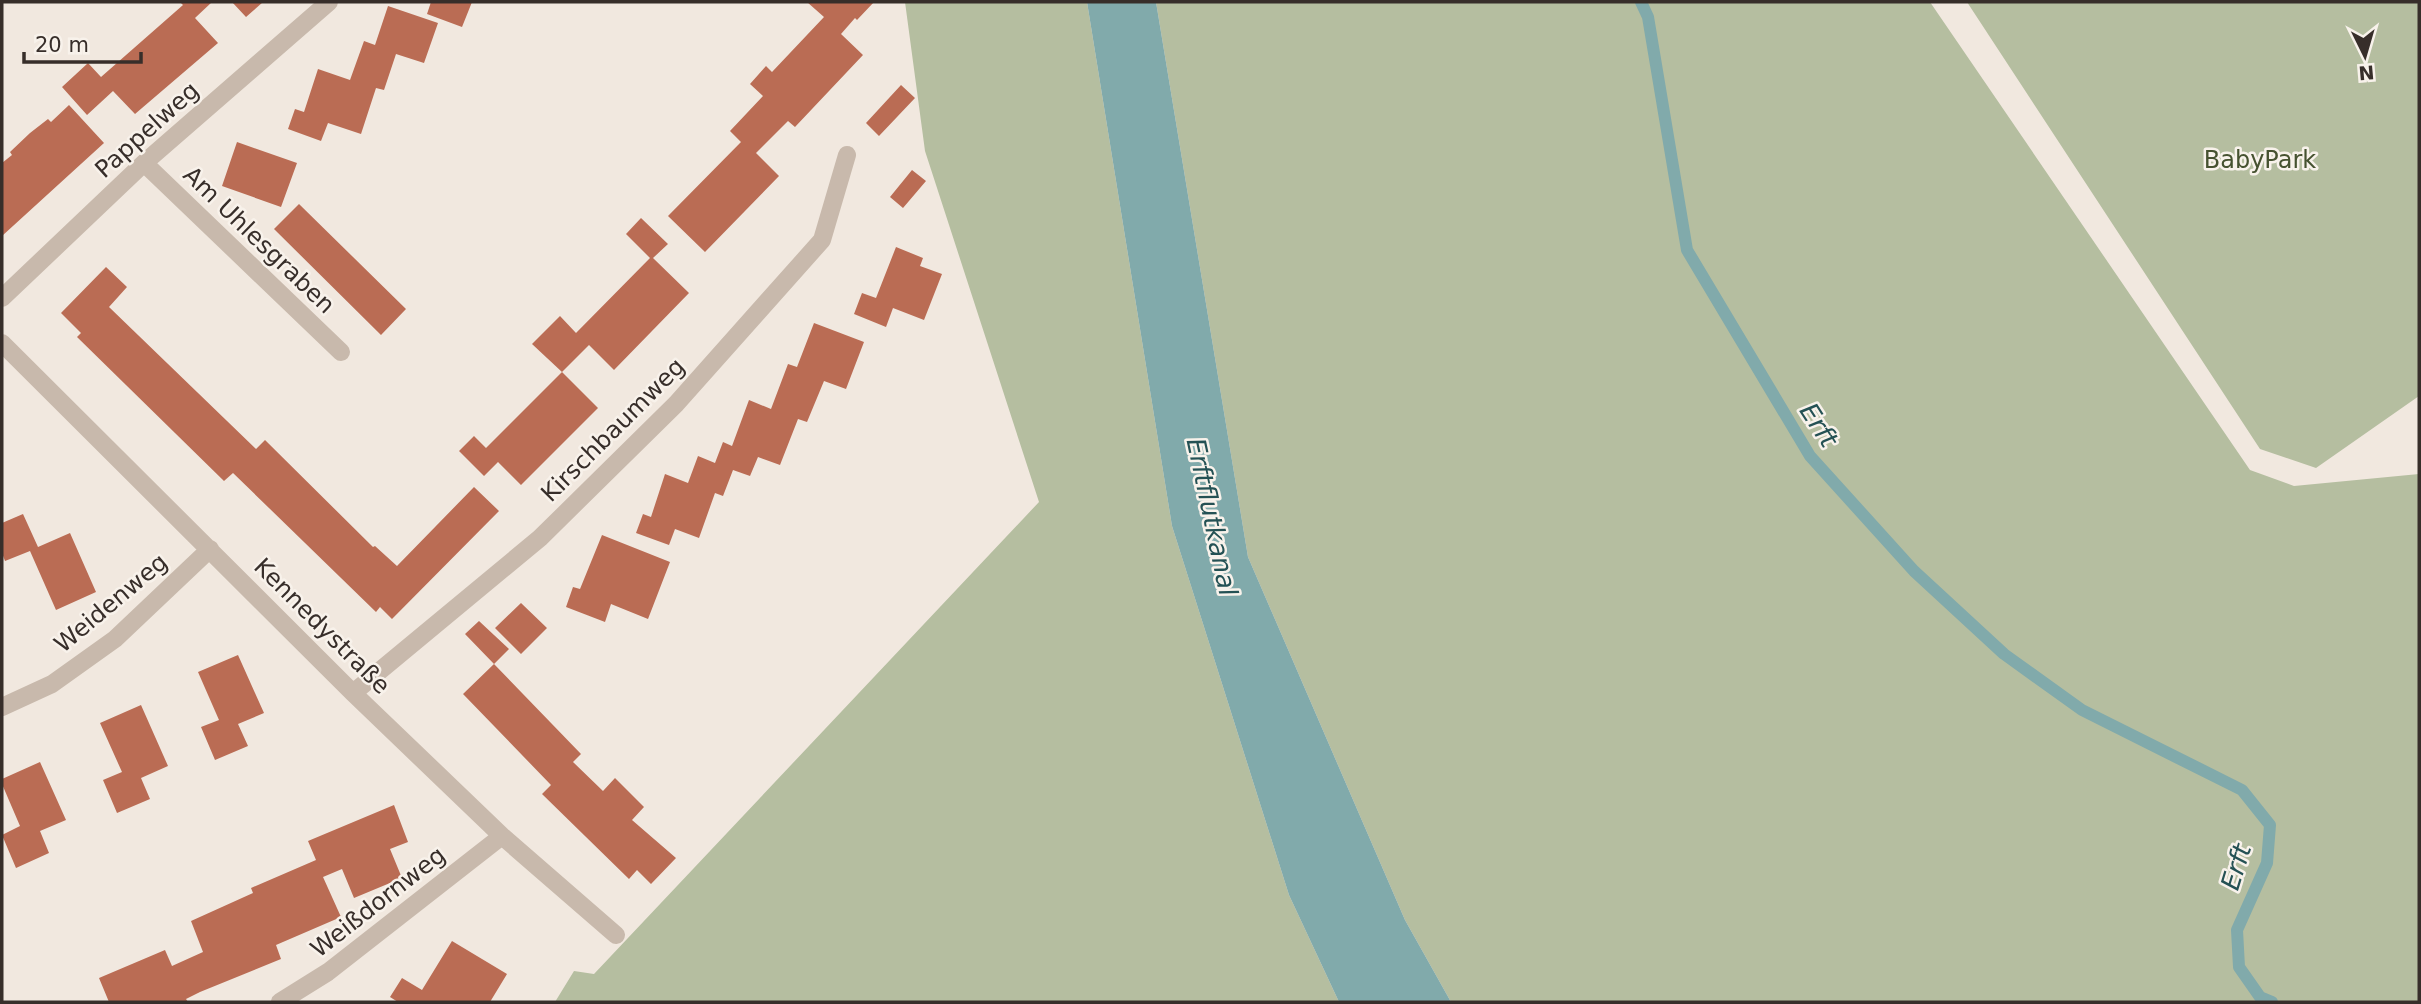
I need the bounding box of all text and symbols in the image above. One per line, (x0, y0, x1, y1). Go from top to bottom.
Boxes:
scale bar (24, 21, 142, 65)
north arrow (2330, 21, 2400, 91)
text: 20 m (35, 33, 89, 57)
text: N (2358, 61, 2375, 85)
street label: Pappelweg (89, 76, 205, 184)
park label: BabyPark (2204, 146, 2316, 174)
street label: Am Uhlesgraben (178, 161, 340, 319)
street label: Kirschbaumweg (535, 352, 691, 508)
water label: Erft (1794, 397, 1845, 453)
water label: Erftflutkanal (1181, 435, 1244, 599)
street label: Weidenweg (49, 548, 173, 658)
street label: Kennedystraße (248, 552, 396, 700)
water label: Erft (2215, 840, 2257, 894)
street label: Weißdornweg (305, 841, 451, 963)

